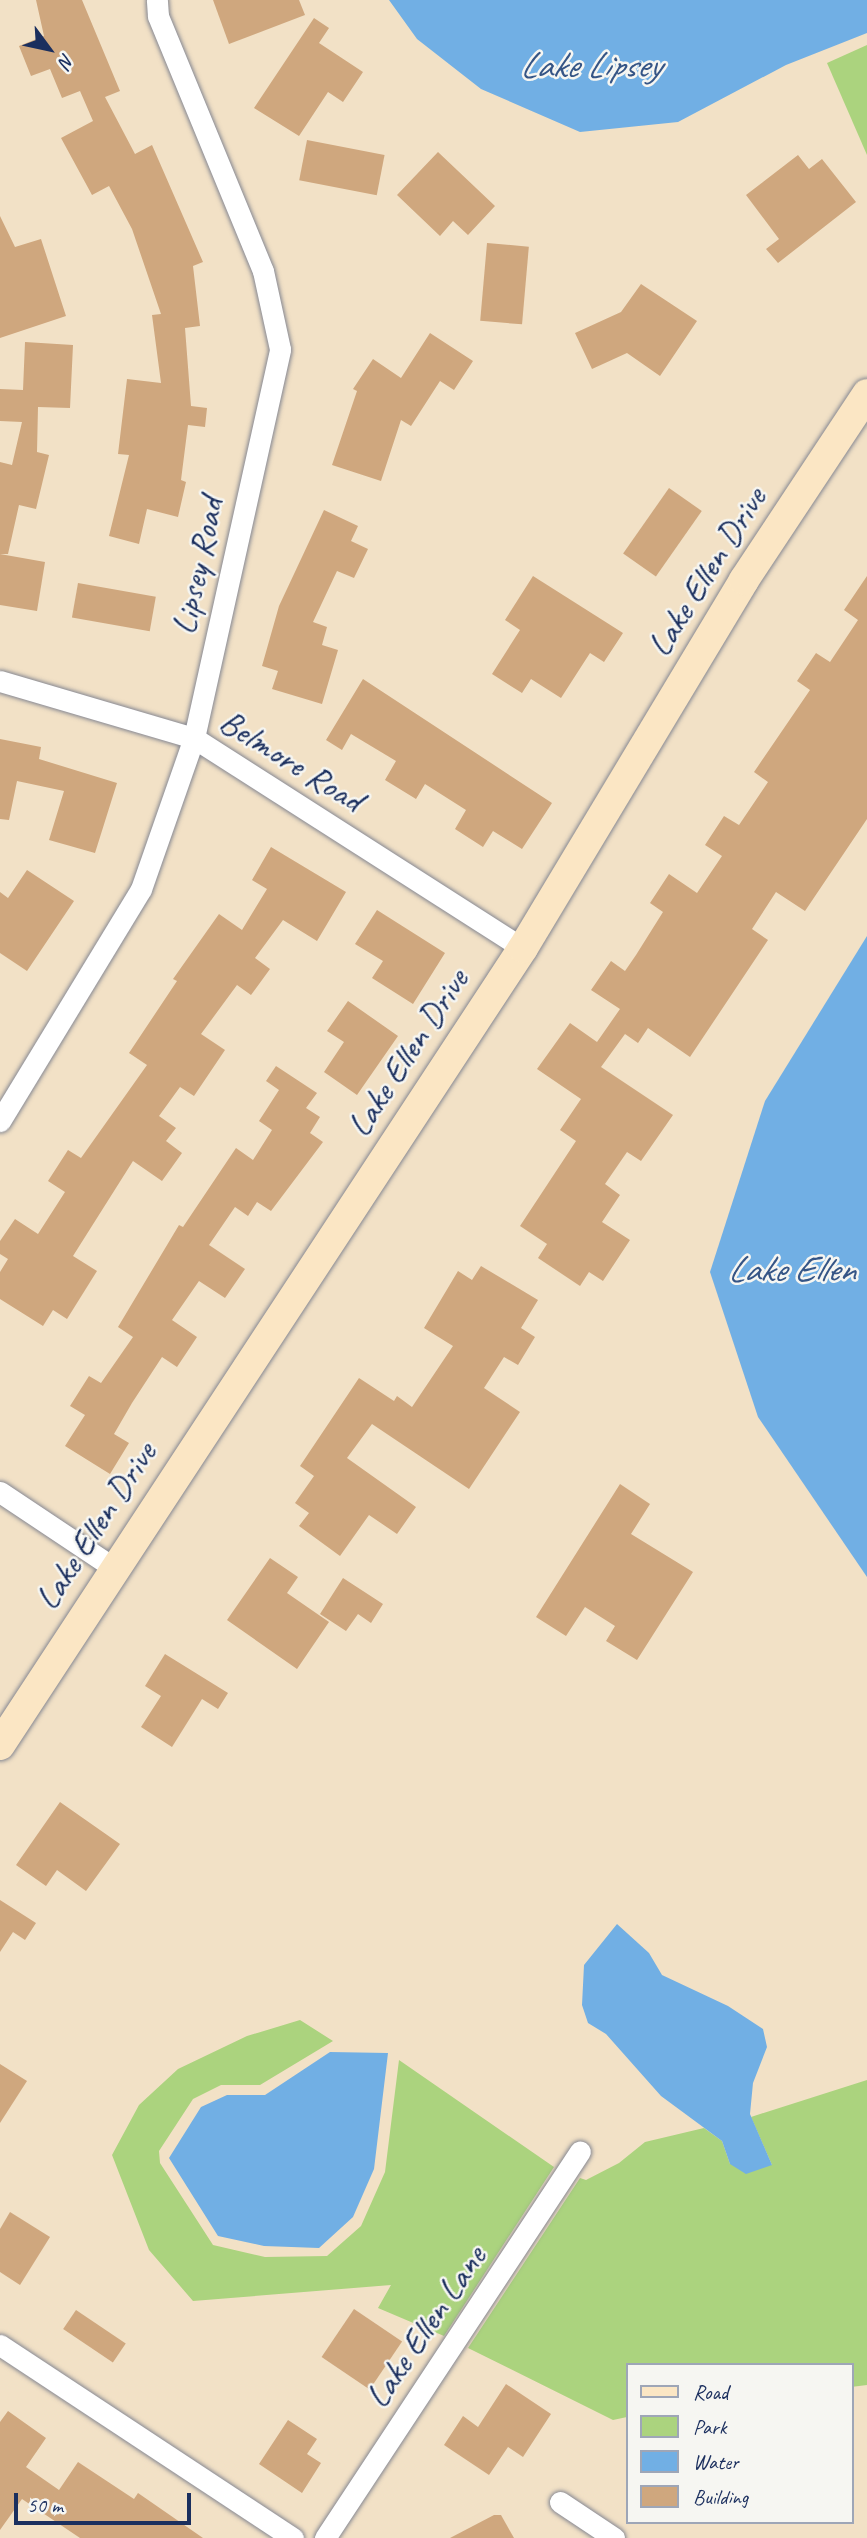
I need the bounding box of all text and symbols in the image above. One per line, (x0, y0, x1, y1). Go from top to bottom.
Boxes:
north arrow (14, 14, 84, 84)
water label: Lake Lipsey (520, 43, 660, 87)
text: N (53, 49, 80, 72)
street label: Lake Ellen Drive (638, 480, 776, 664)
street label: Lipsey Road (163, 494, 233, 638)
street label: Belmore Road (212, 701, 370, 821)
street label: Lake Ellen Drive (338, 961, 478, 1145)
water label: Lake Ellen (727, 1247, 855, 1291)
street label: Lake Ellen Drive (26, 1434, 166, 1618)
street label: Lake Ellen Lane (357, 2238, 495, 2416)
legend (626, 2363, 853, 2524)
text: Road (693, 2379, 728, 2405)
text: Park (693, 2414, 726, 2440)
text: Water (693, 2449, 739, 2475)
scale bar (18, 2478, 194, 2522)
text: Building (693, 2484, 748, 2510)
text: 50 m (27, 2492, 63, 2518)

